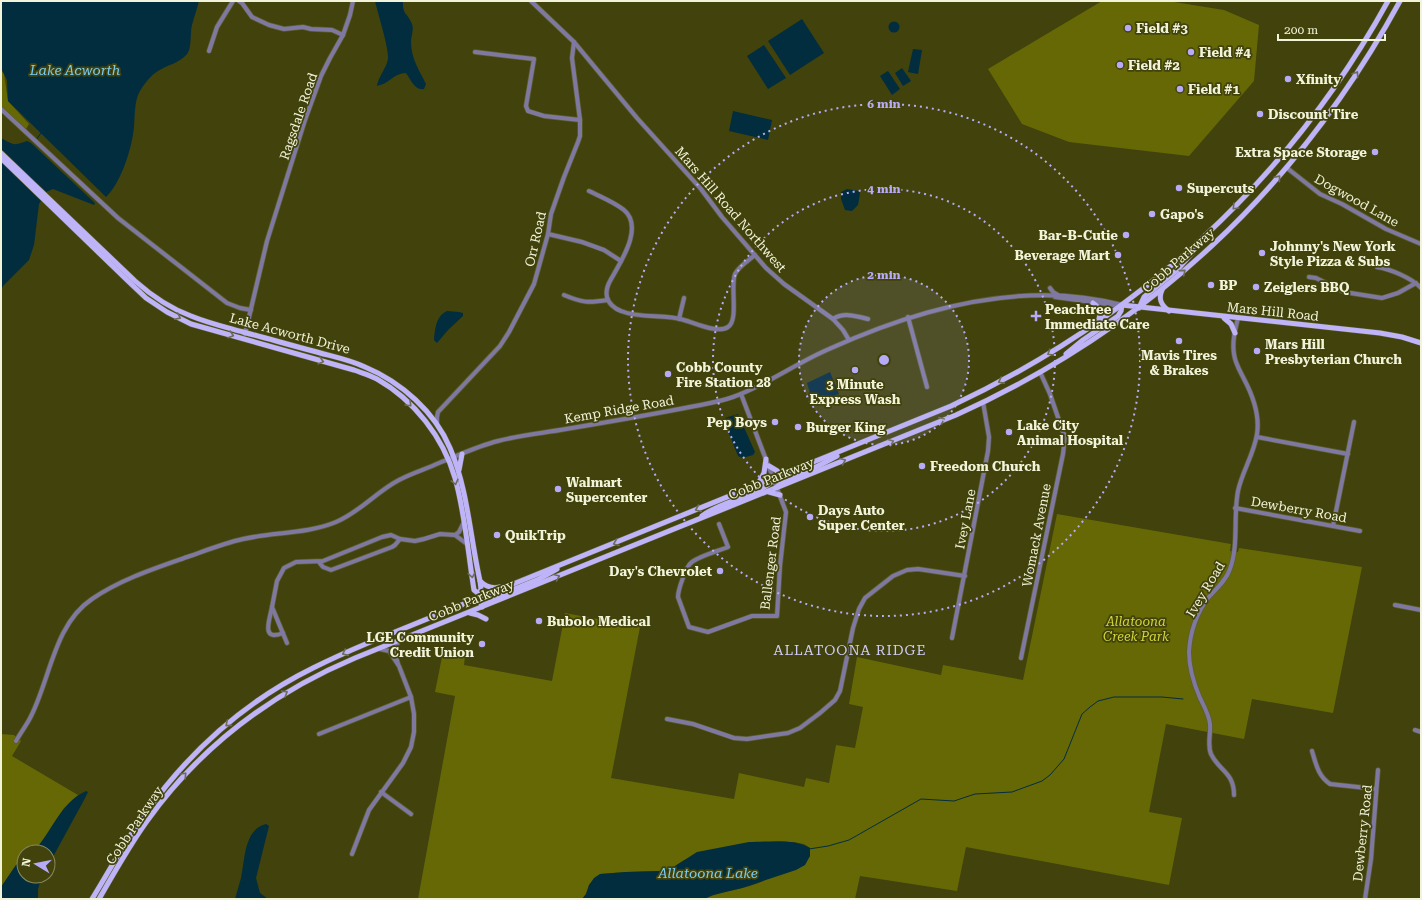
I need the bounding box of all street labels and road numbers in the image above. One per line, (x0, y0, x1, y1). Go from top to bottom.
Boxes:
street label: Ragsdale Road (277, 70, 321, 162)
street label: Mars Hill Road Northwest (672, 144, 789, 275)
street label: Dogwood Lane (1312, 171, 1402, 230)
street label: Orr Road (522, 209, 549, 268)
street label: Cobb Parkway (1139, 225, 1218, 296)
street label: Mars Hill Road (1226, 299, 1320, 324)
street label: Lake Acworth Drive (228, 310, 352, 357)
street label: Kemp Ridge Road (563, 392, 676, 427)
street label: Cobb Parkway (726, 454, 816, 502)
street label: Womack Avenue (1019, 482, 1054, 588)
street label: Ivey Lane (952, 488, 979, 550)
street label: Dewberry Road (1250, 494, 1349, 525)
street label: Ballenger Road (757, 515, 784, 611)
street label: Ivey Road (1183, 558, 1228, 620)
street label: Cobb Parkway (426, 576, 516, 624)
street label: Cobb Parkway (103, 783, 166, 867)
street label: Dewberry Road (1350, 783, 1375, 882)

